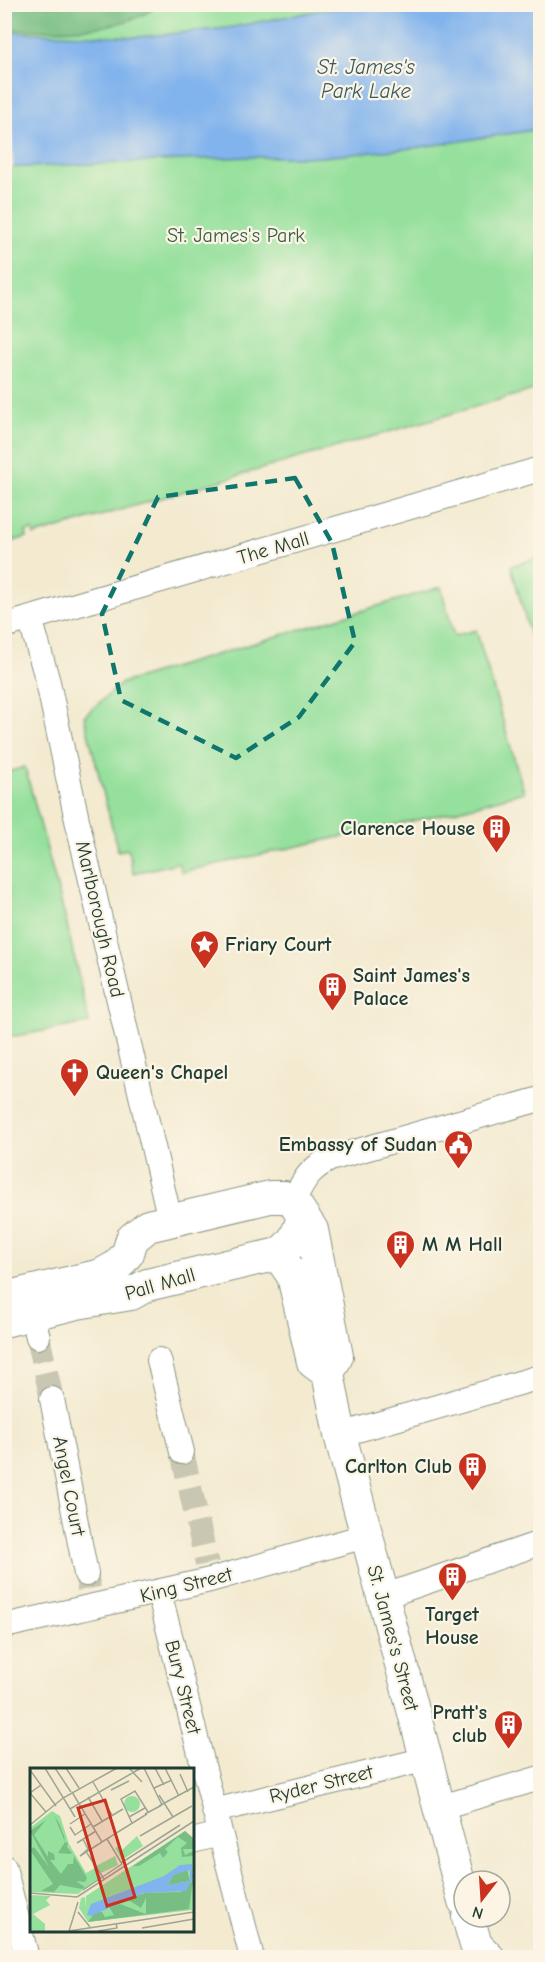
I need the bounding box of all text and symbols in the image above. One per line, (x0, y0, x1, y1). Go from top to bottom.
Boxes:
water label: St. James's Park Lake (317, 55, 415, 103)
park label: St. James's Park (167, 224, 305, 247)
street label: The Mall (234, 527, 312, 569)
building icon: Clarence House (480, 812, 512, 854)
place label: Clarence House (340, 817, 475, 840)
street label: Marlborough Road (71, 838, 129, 1000)
place icon: Friary Court (188, 928, 220, 970)
place label: Friary Court (225, 933, 332, 956)
place label: Saint James's Palace (353, 964, 470, 1010)
building icon: Saint James's Palace (316, 970, 348, 1012)
church icon: Queen's Chapel (59, 1056, 91, 1098)
place label: Queen's Chapel (96, 1061, 228, 1084)
public building icon: Embassy of Sudan (442, 1128, 474, 1170)
place label: Embassy of Sudan (279, 1133, 437, 1156)
building icon: M M Hall (385, 1228, 417, 1270)
place label: M M Hall (422, 1233, 502, 1256)
street label: Pall Mall (122, 1263, 198, 1305)
street label: Angel Court (48, 1434, 90, 1539)
building icon: Carlton Club (457, 1450, 489, 1492)
place label: Carlton Club (345, 1455, 452, 1478)
building icon: Target House (436, 1560, 468, 1602)
street label: King Street (138, 1562, 236, 1608)
street label: St. James's Street (363, 1563, 424, 1715)
place label: Target House (425, 1603, 479, 1649)
street label: Bury Street (160, 1638, 206, 1738)
place label: Pratt's club (433, 1701, 487, 1747)
building icon: Pratt's club (492, 1708, 524, 1750)
street label: Ryder Street (267, 1760, 376, 1808)
inset map (30, 1768, 194, 1932)
north arrow (452, 1869, 512, 1929)
text: N (470, 1902, 486, 1923)

